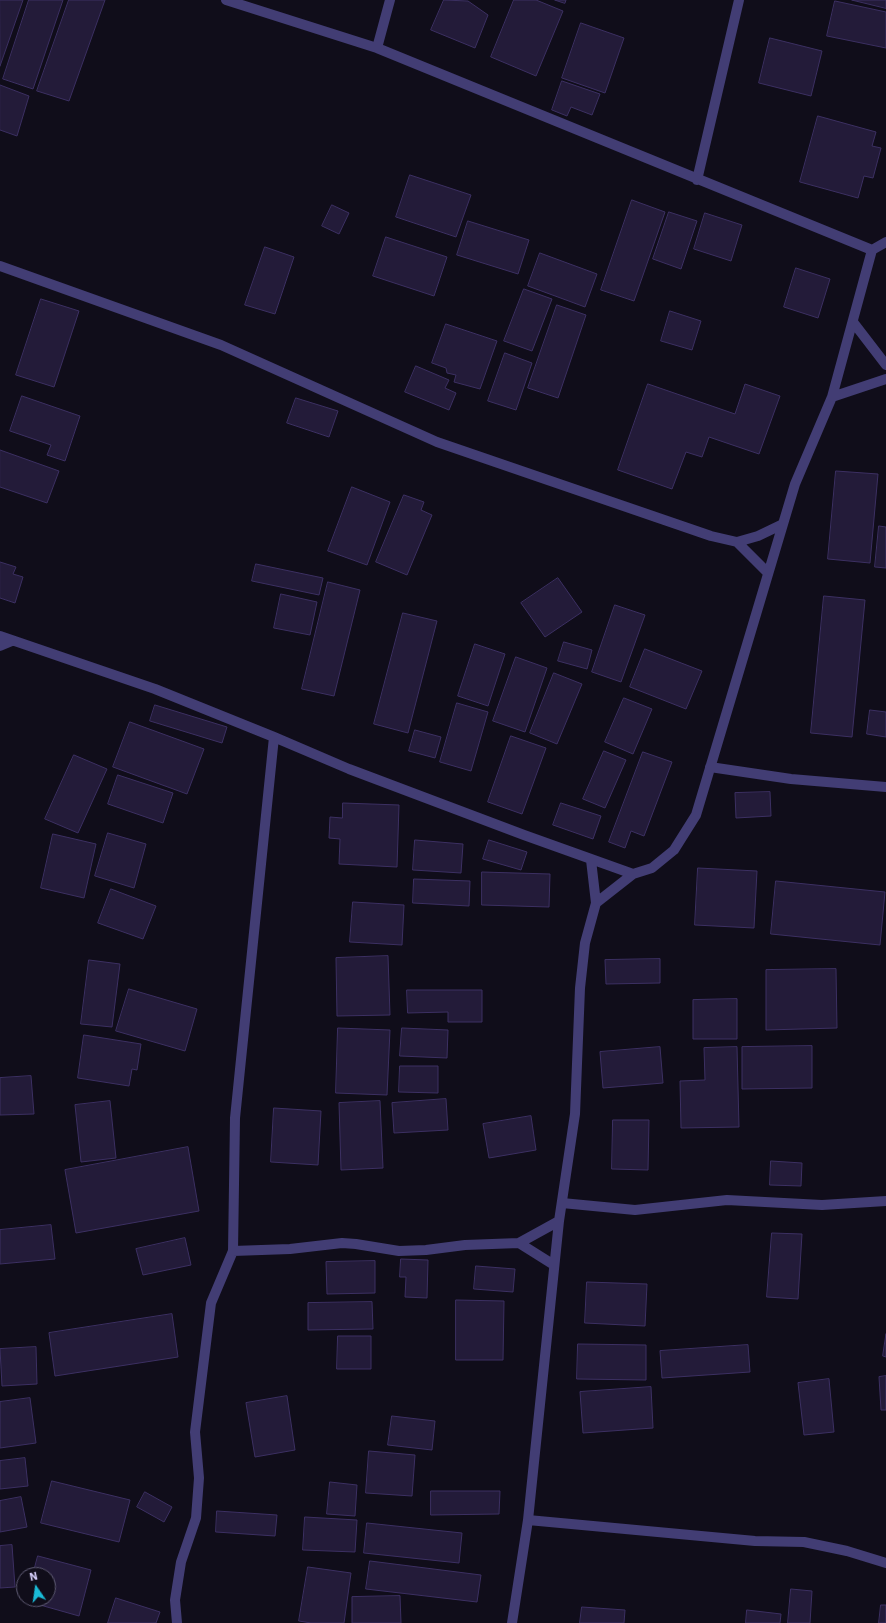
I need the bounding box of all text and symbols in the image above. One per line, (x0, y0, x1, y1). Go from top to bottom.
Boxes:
north arrow (16, 1567, 56, 1607)
text: N (28, 1569, 39, 1584)

